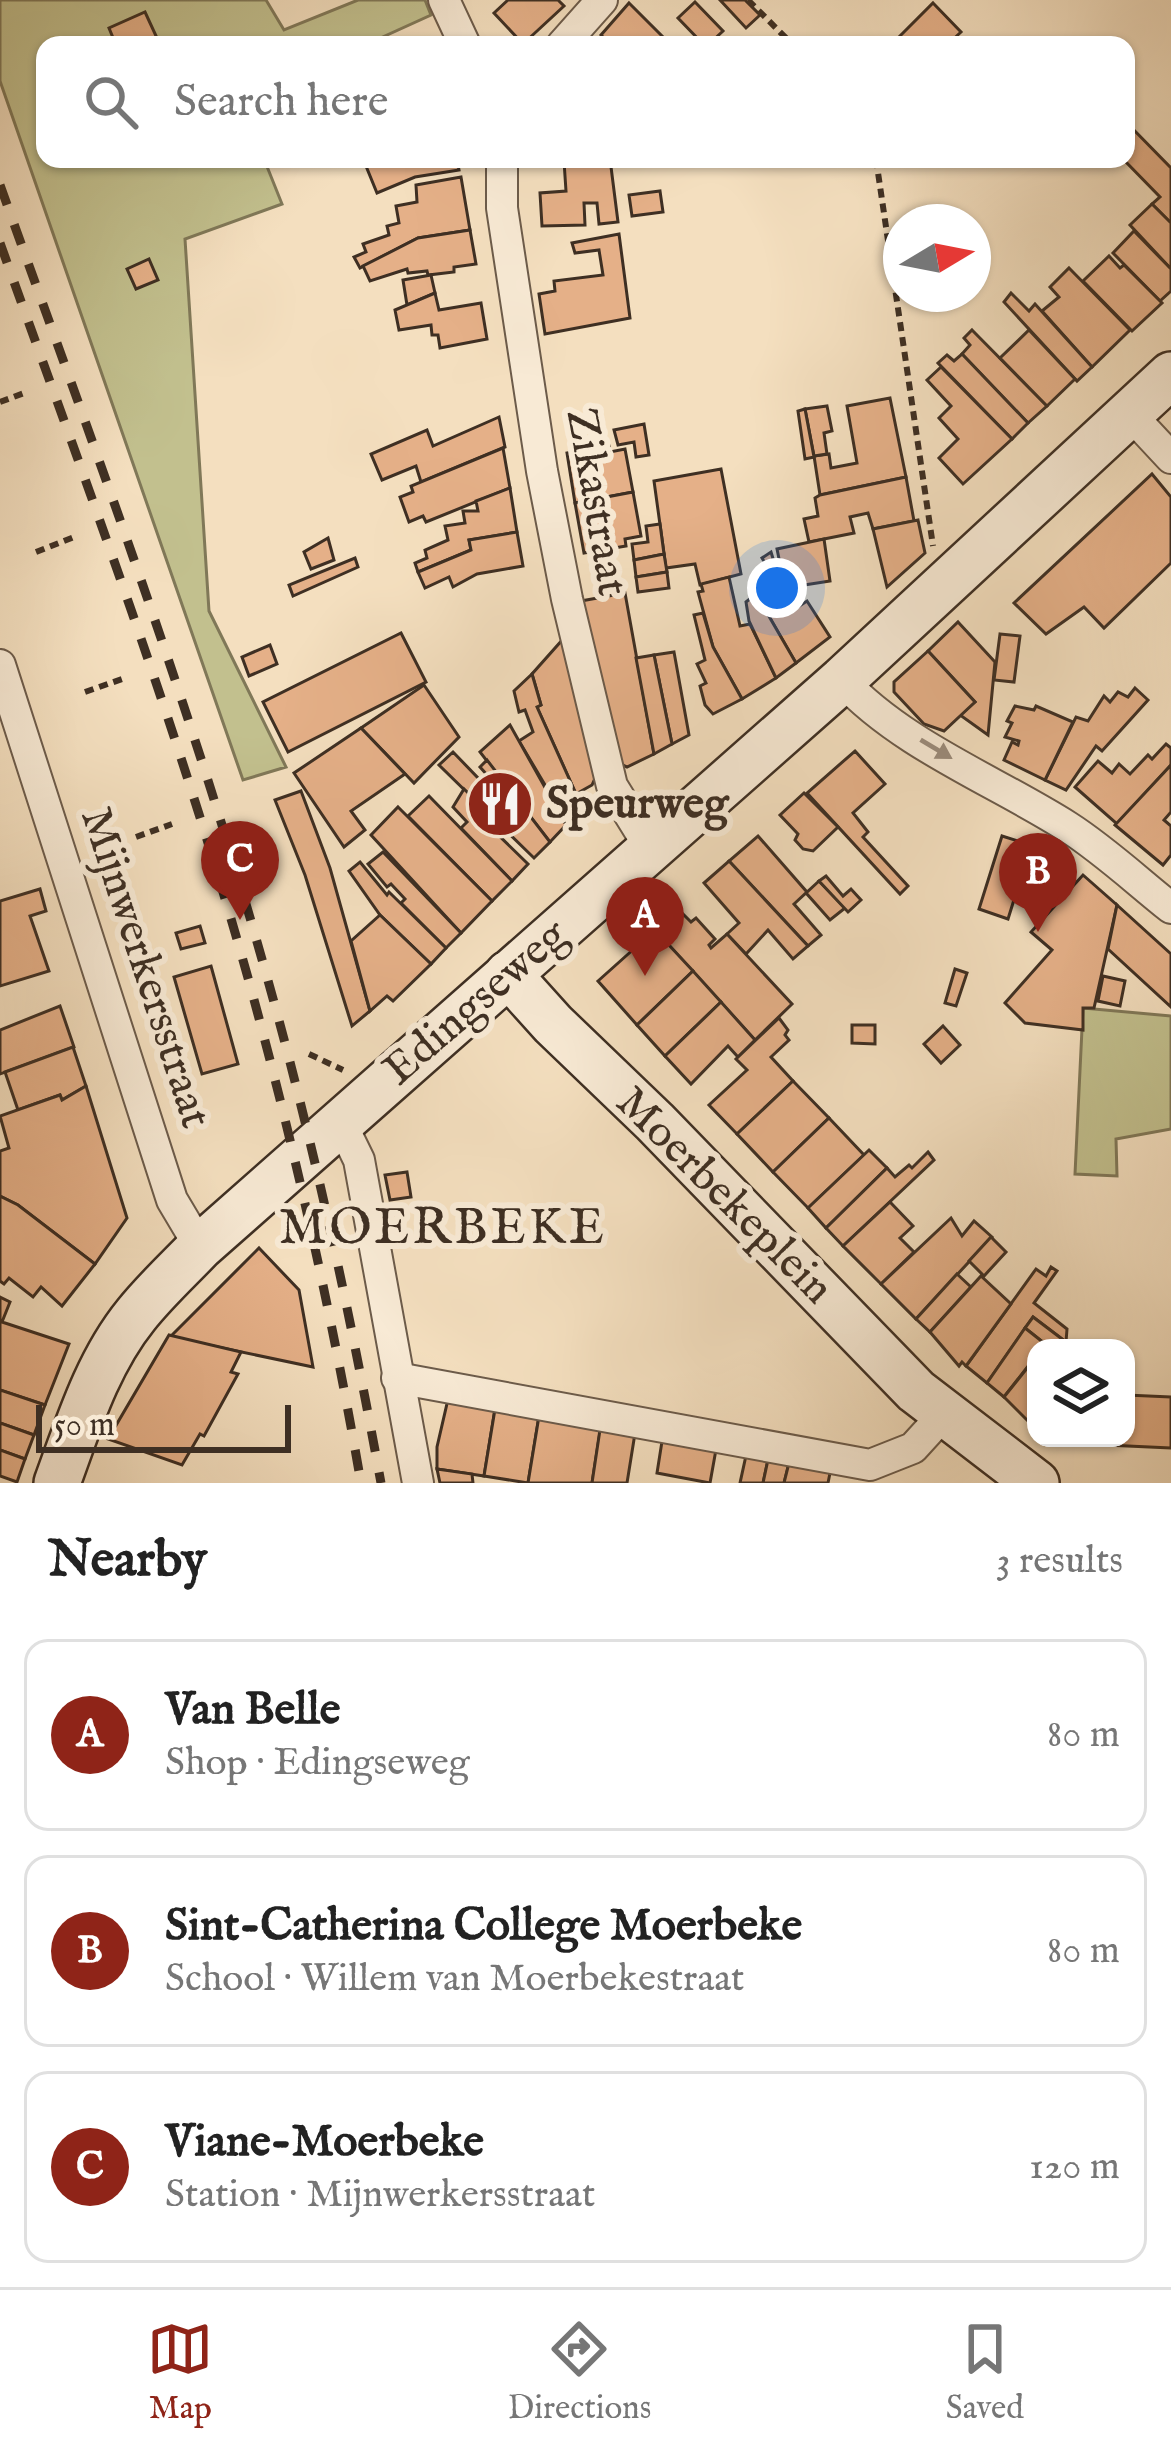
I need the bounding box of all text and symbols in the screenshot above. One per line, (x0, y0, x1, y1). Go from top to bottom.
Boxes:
search box (36, 36, 1135, 168)
icon: search (78, 69, 144, 135)
text: Search here (174, 74, 388, 131)
north arrow (883, 204, 991, 312)
street label: Zikastraat (551, 404, 641, 600)
your location (747, 558, 807, 618)
one-way arrow (919, 738, 953, 759)
restaurant icon: Speurweg (465, 769, 535, 839)
place label: Speurweg (546, 776, 730, 833)
street label: Mijnwerkersstraat (66, 801, 224, 1135)
pin: C (201, 821, 279, 920)
pin: B (999, 833, 1077, 932)
pin: A (606, 877, 684, 976)
street label: Edingseweg (372, 907, 581, 1099)
street label: Moerbekeplein (603, 1075, 845, 1317)
district label: MOERBEKE (279, 1197, 607, 1262)
map controls (1027, 1339, 1135, 1447)
button: layers (1027, 1339, 1135, 1447)
scale bar (36, 1399, 291, 1452)
text: 50 m (54, 1405, 115, 1447)
text: Nearby (48, 1529, 207, 1594)
text: 3 results (996, 1537, 1123, 1586)
text: Van Belle (165, 1682, 340, 1739)
text: A (77, 1711, 103, 1760)
text: 80 m (1047, 1711, 1120, 1760)
text: Shop · Edingseweg (165, 1739, 470, 1788)
text: Sint-Catherina College Moerbeke (165, 1898, 802, 1955)
text: B (77, 1927, 103, 1976)
text: 80 m (1047, 1927, 1120, 1976)
text: School · Willem van Moerbekestraat (165, 1955, 745, 2004)
text: Viane-Moerbeke (165, 2114, 484, 2171)
text: C (76, 2143, 104, 2192)
text: 120 m (1029, 2143, 1120, 2192)
text: Station · Mijnwerkersstraat (165, 2171, 595, 2220)
tab: Map (147, 2316, 213, 2430)
tab: Directions (508, 2316, 651, 2430)
tab: Saved (946, 2316, 1024, 2430)

